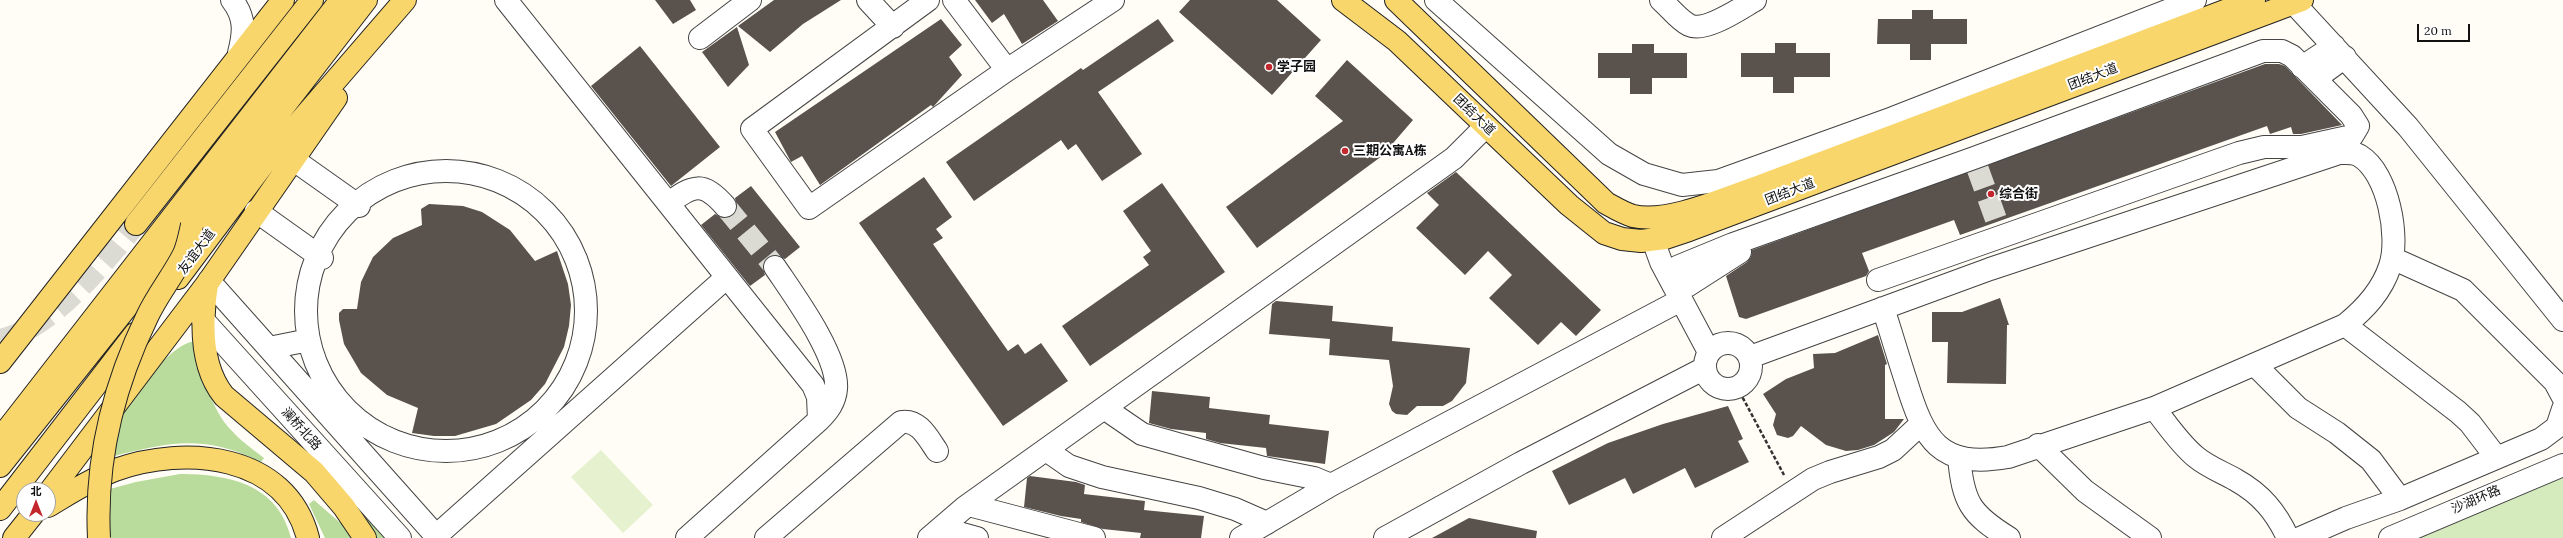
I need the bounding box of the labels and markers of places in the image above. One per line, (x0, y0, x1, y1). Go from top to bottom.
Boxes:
place label: 学子园 (1277, 59, 1316, 75)
marker: 学子园 (1264, 62, 1274, 72)
place label: 三期公寓A栋 (1353, 143, 1427, 159)
marker: 三期公寓A栋 (1340, 146, 1350, 156)
place label: 综合街 (1999, 186, 2038, 202)
marker: 综合街 (1986, 189, 1996, 199)

